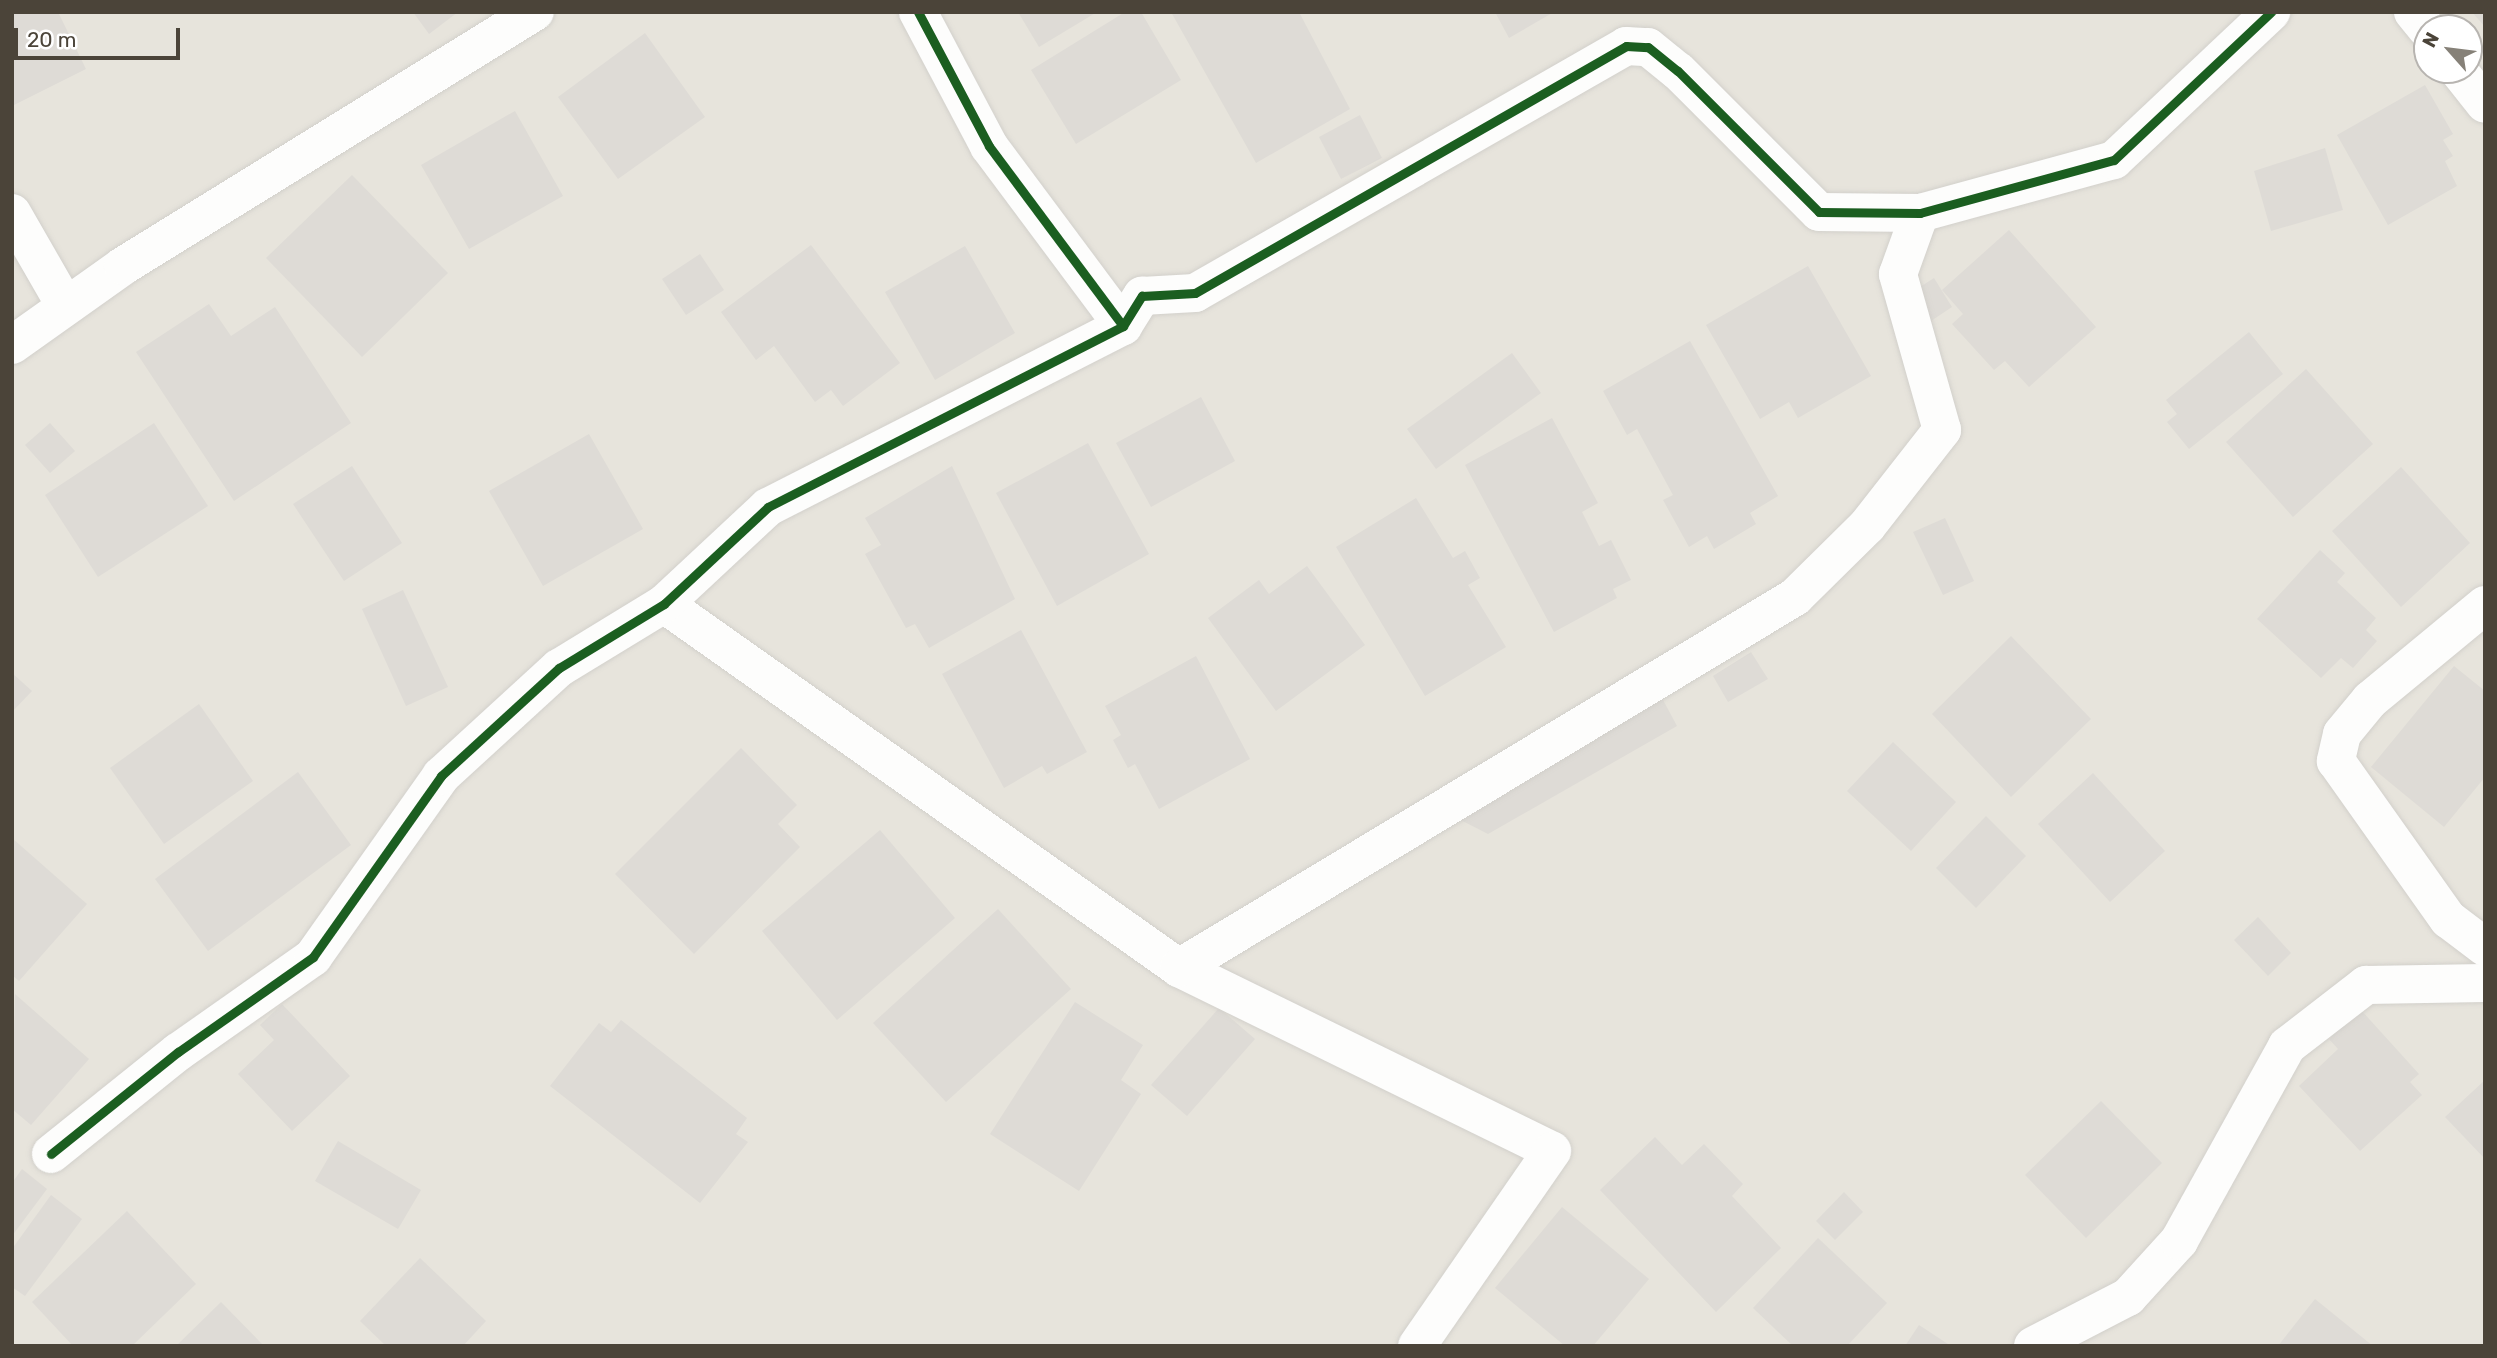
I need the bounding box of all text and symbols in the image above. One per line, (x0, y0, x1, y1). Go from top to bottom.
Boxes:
scale bar (18, 14, 184, 58)
north arrow (2413, 14, 2483, 84)
text: 20 m (27, 27, 76, 52)
text: N (2417, 28, 2444, 51)

